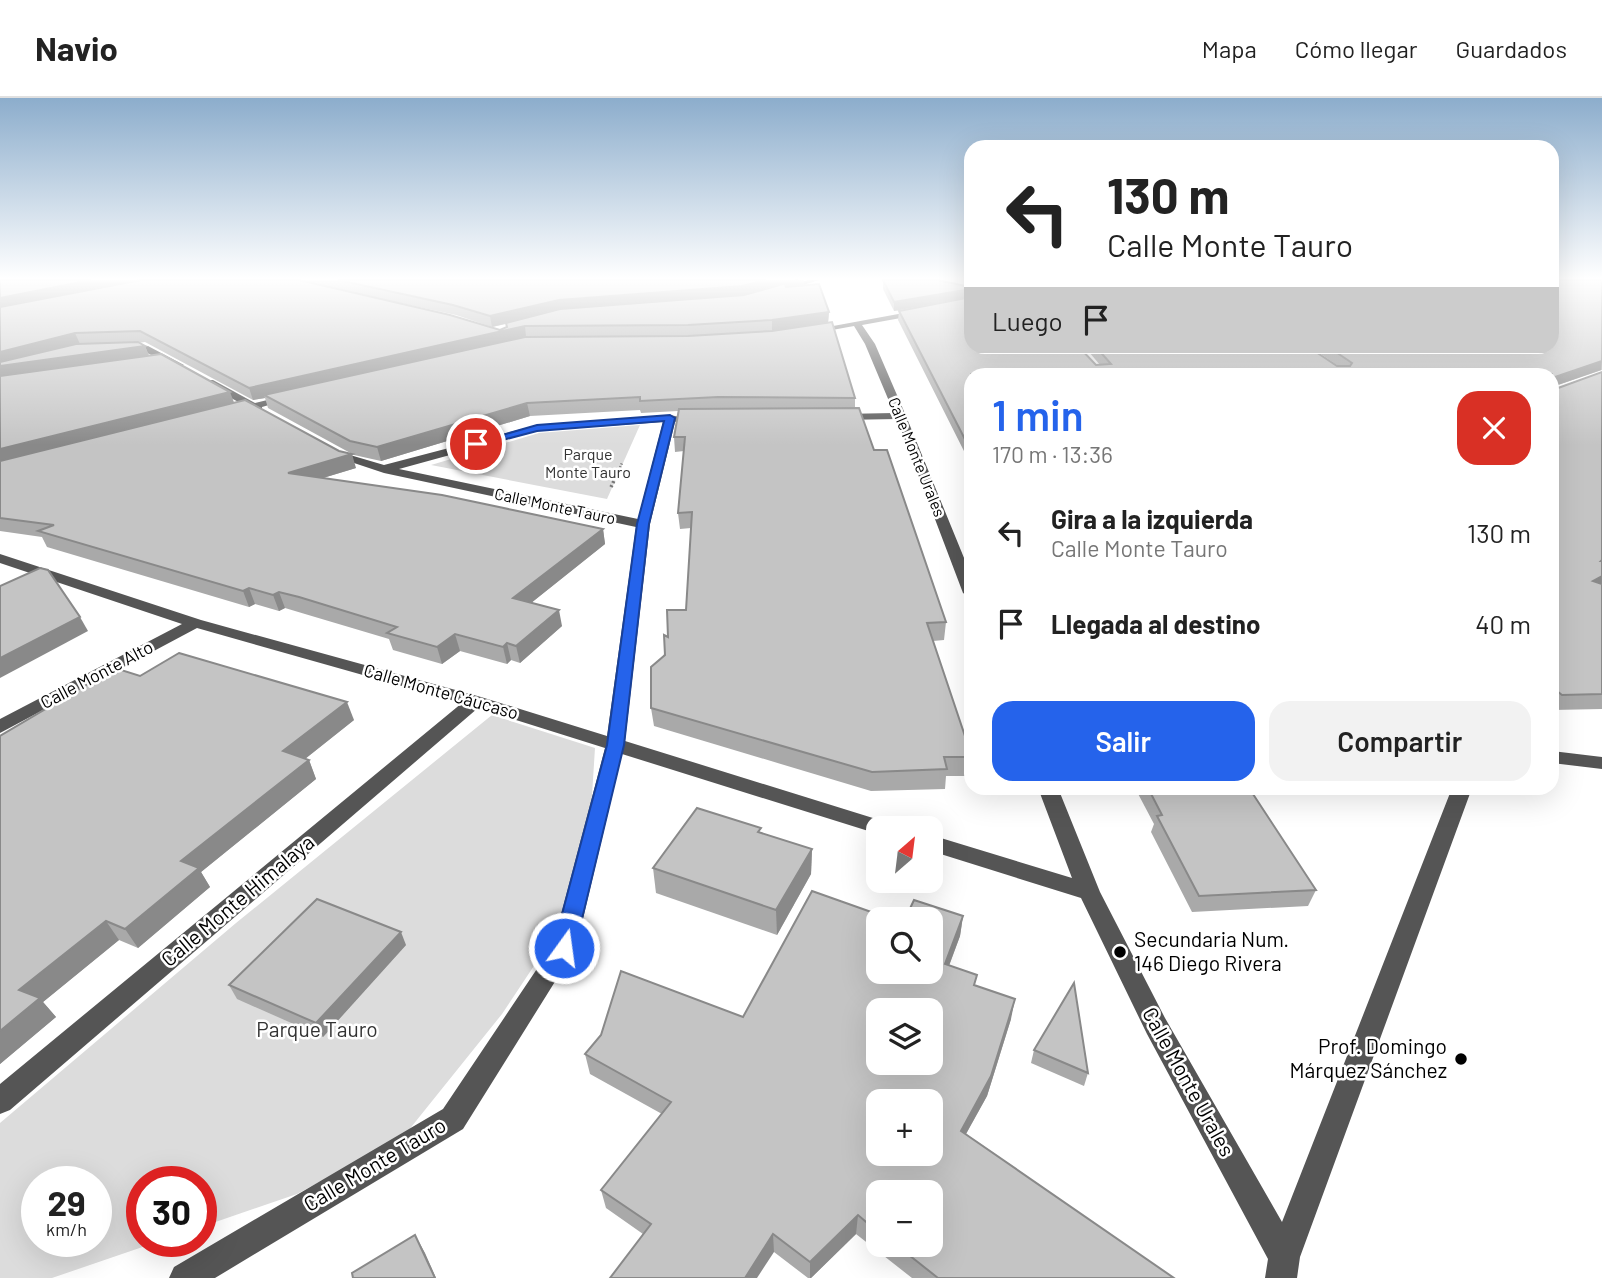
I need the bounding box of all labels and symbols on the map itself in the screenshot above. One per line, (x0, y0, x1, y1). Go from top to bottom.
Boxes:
street label: Calle Monte Urales (885, 394, 950, 519)
pin (446, 414, 506, 474)
park label: Parque Monte Tauro (545, 444, 631, 481)
street label: Calle Monte Tauro (493, 483, 617, 528)
street label: Calle Monte Alto (36, 635, 157, 713)
street label: Calle Monte Cáucaso (361, 658, 521, 724)
north arrow (866, 816, 943, 892)
street label: Calle Monte Himalaya (156, 829, 318, 971)
position arrow (527, 911, 601, 985)
place label: Secundaria Num. 146 Diego Rivera (1134, 926, 1289, 975)
marker: Secundaria Num. 146 Diego Rivera (1112, 944, 1128, 960)
street label: Calle Monte Urales (1138, 1002, 1241, 1160)
park label: Parque Tauro (256, 1016, 378, 1041)
place label: Prof. Domingo Márquez Sánchez (1290, 1033, 1447, 1082)
marker: Prof. Domingo Márquez Sánchez (1453, 1051, 1469, 1067)
street label: Calle Monte Tauro (299, 1111, 450, 1216)
speed limit sign: 30 (126, 1166, 217, 1257)

